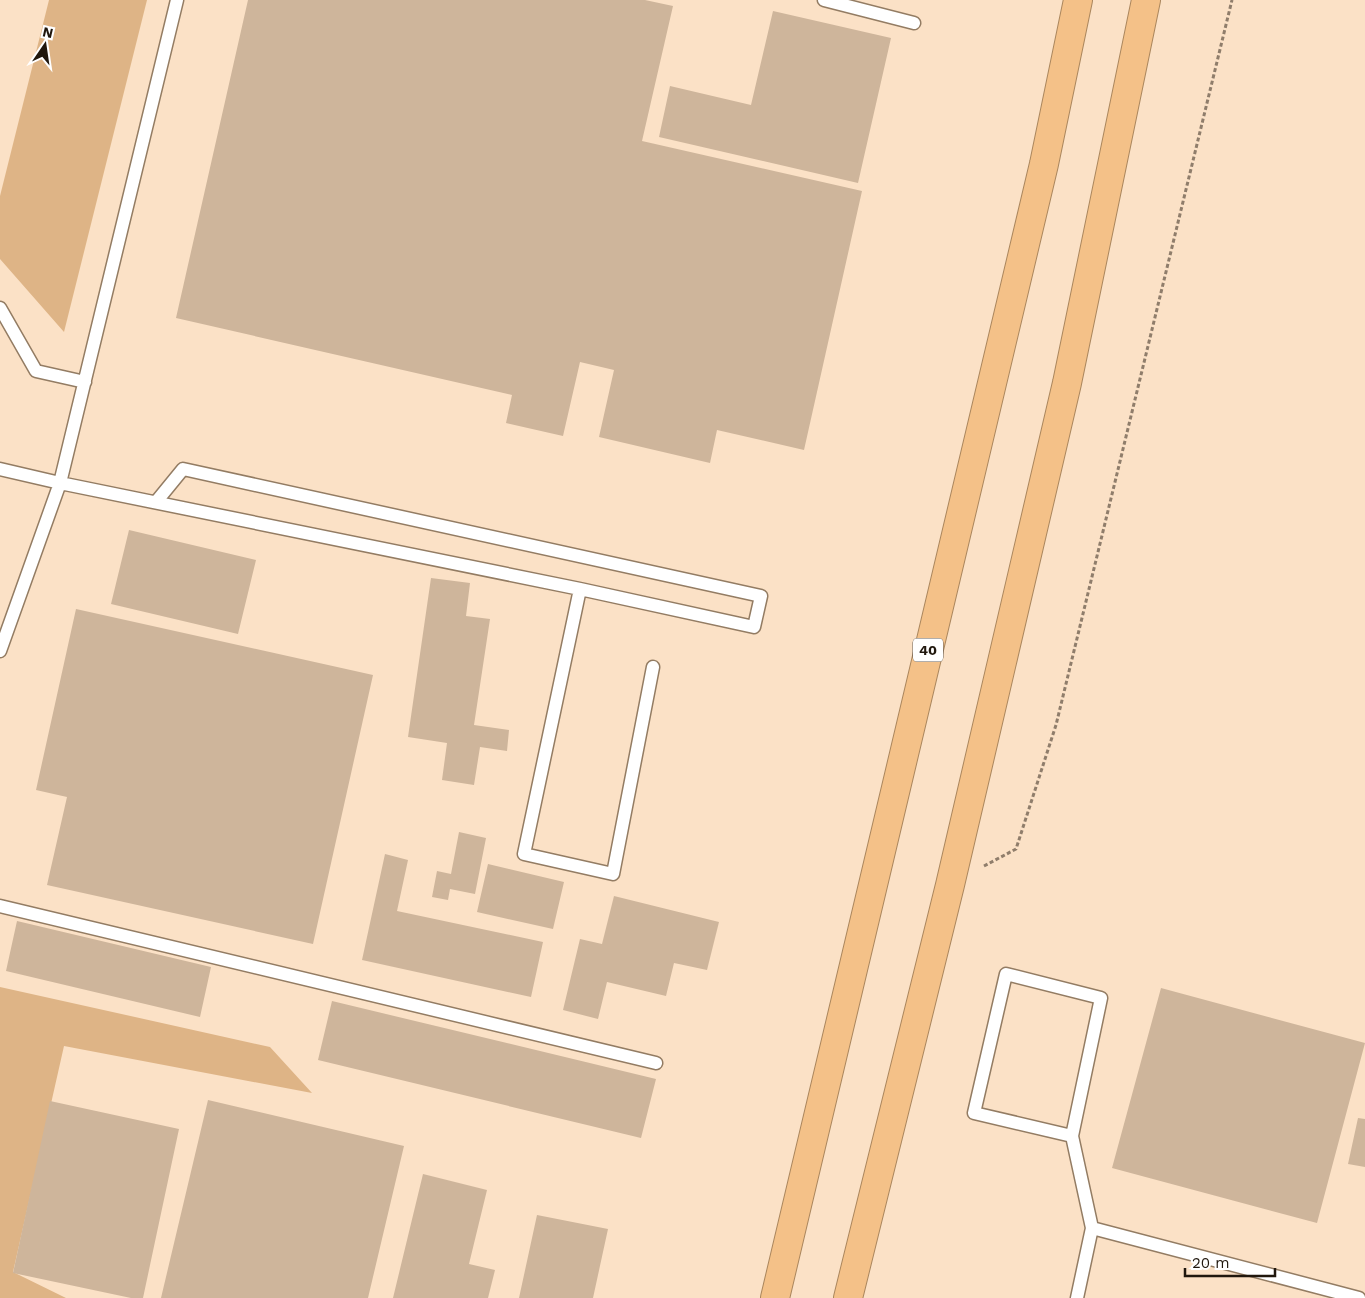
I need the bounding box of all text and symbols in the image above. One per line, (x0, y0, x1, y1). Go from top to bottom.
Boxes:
north arrow (20, 20, 70, 70)
text: N (41, 23, 55, 41)
road number: 40 (913, 638, 943, 662)
scale bar (1185, 1246, 1275, 1278)
text: 20 m (1192, 1254, 1230, 1272)

